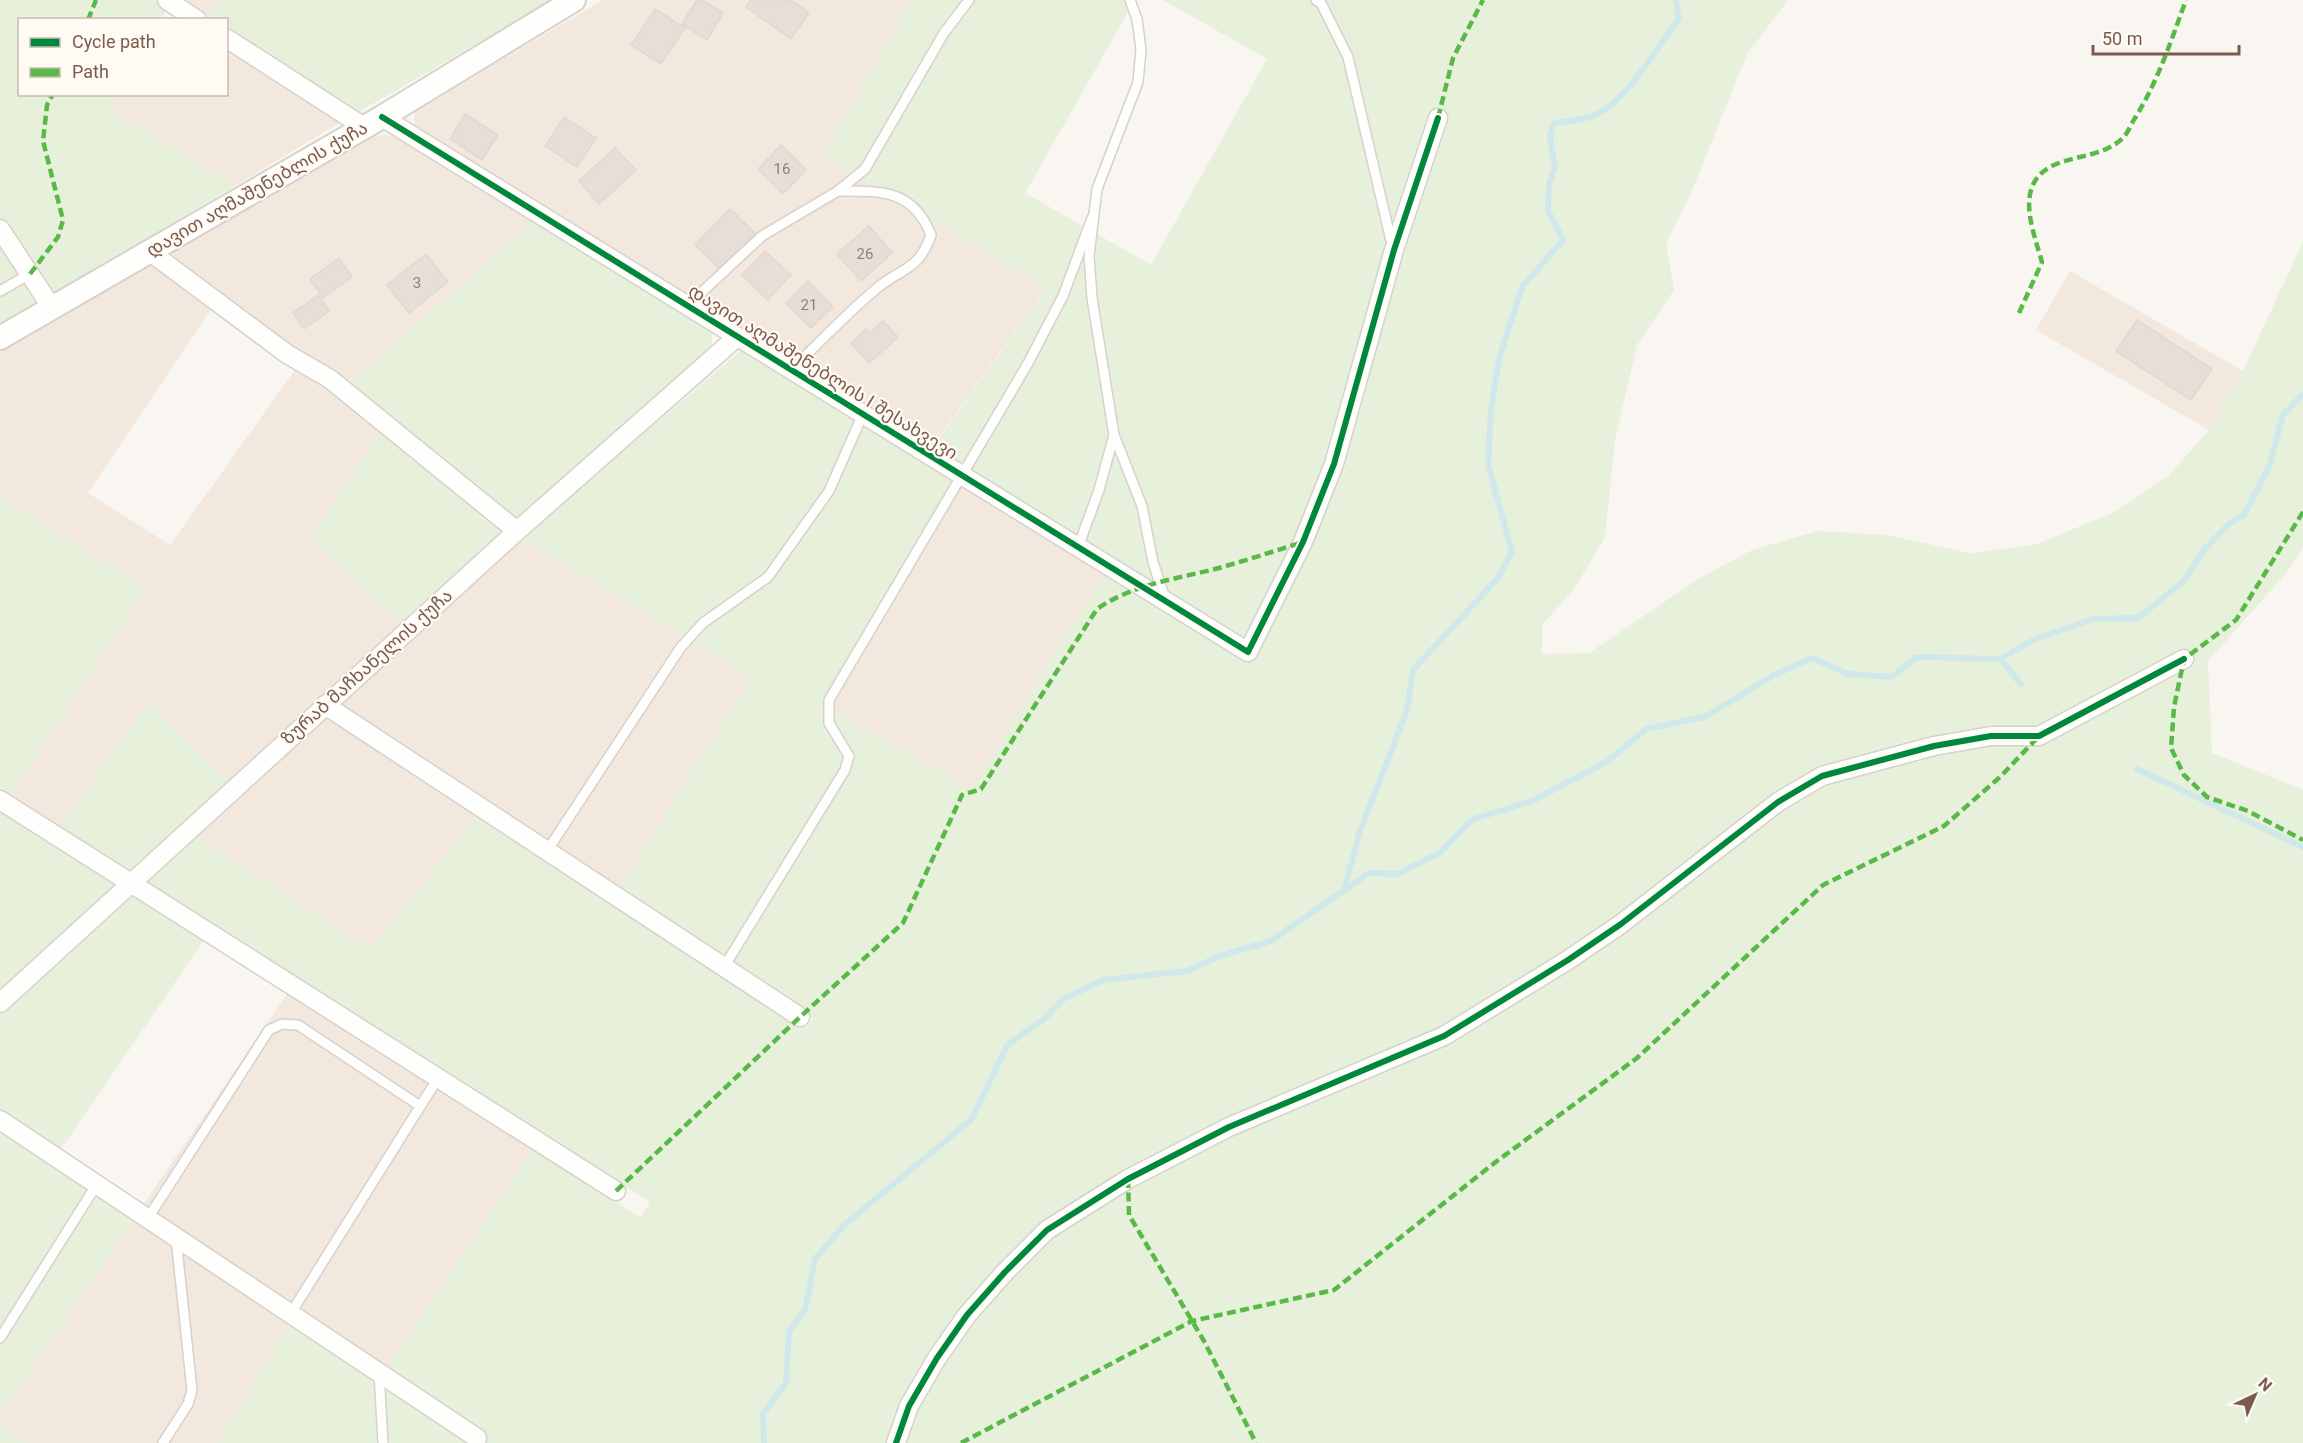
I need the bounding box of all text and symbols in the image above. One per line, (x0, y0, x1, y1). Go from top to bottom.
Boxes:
legend (18, 18, 228, 96)
scale bar (2093, 18, 2238, 56)
text: 50 m (2102, 28, 2142, 49)
text: Cycle path (72, 31, 156, 52)
text: Path (72, 61, 109, 82)
street label: დავით აღმაშენებლის ქუჩა (142, 116, 372, 262)
house number: 16 (774, 160, 790, 178)
house number: 26 (857, 245, 873, 263)
house number: 3 (413, 274, 421, 292)
street label: დავით აღმაშენებლის I შესახვევი (684, 280, 962, 464)
house number: 21 (801, 296, 817, 314)
street label: ზურაბ მაჩხანელის ქუჩა (277, 584, 457, 750)
north arrow (2225, 1365, 2285, 1425)
text: N (2254, 1374, 2276, 1395)

